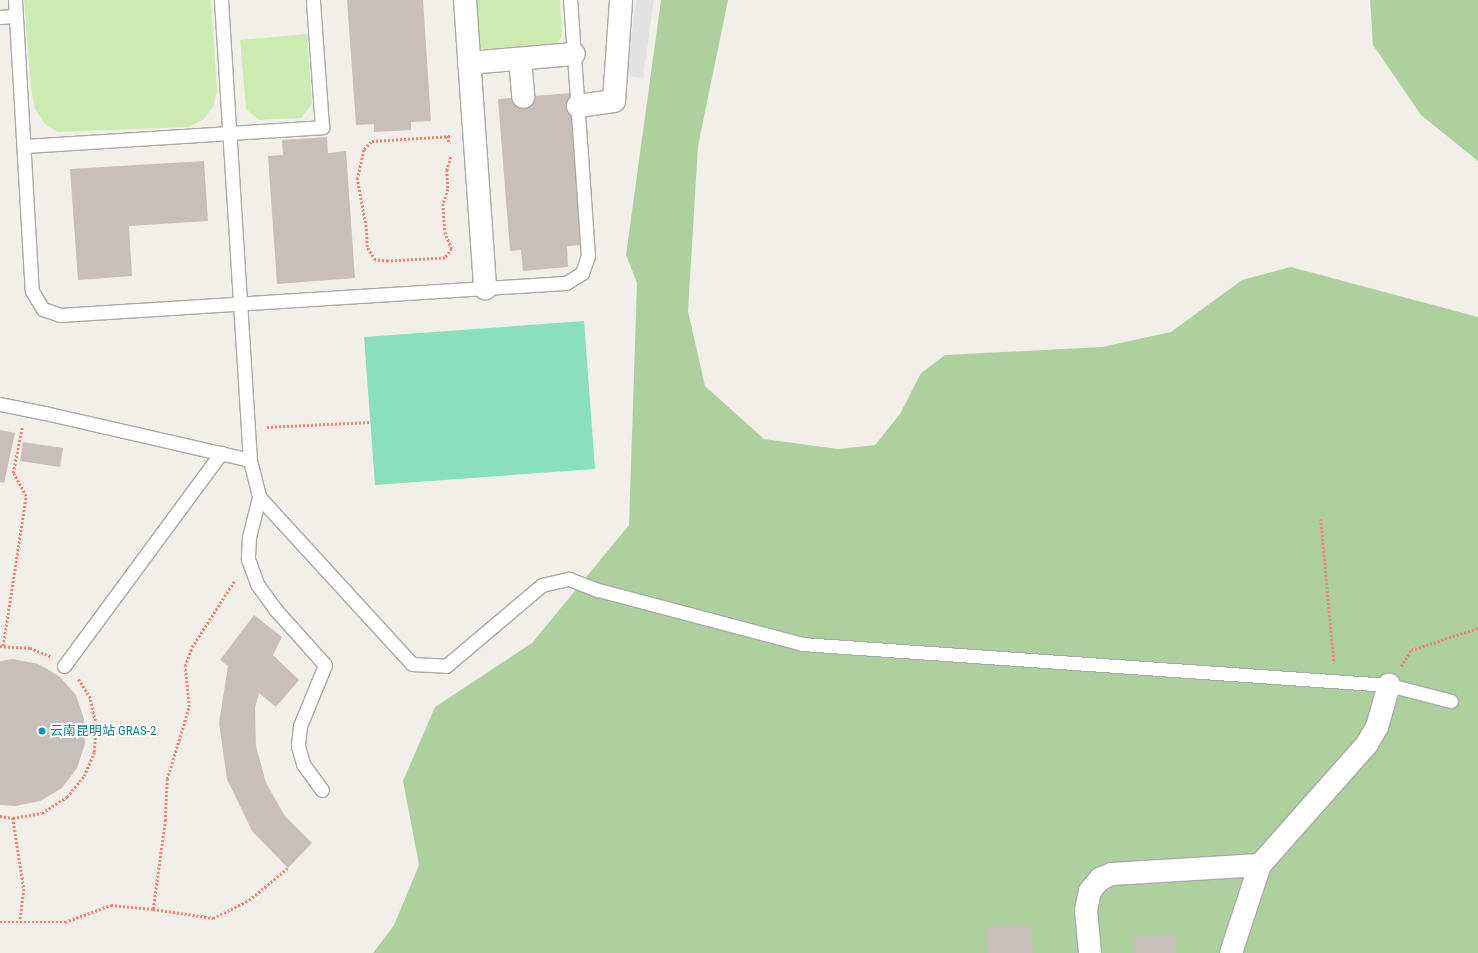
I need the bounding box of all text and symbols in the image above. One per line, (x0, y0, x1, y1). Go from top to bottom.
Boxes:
place label: 云南昆明站 GRAS-2 (50, 723, 156, 739)
marker: 云南昆明站 GRAS-2 (37, 726, 47, 736)

